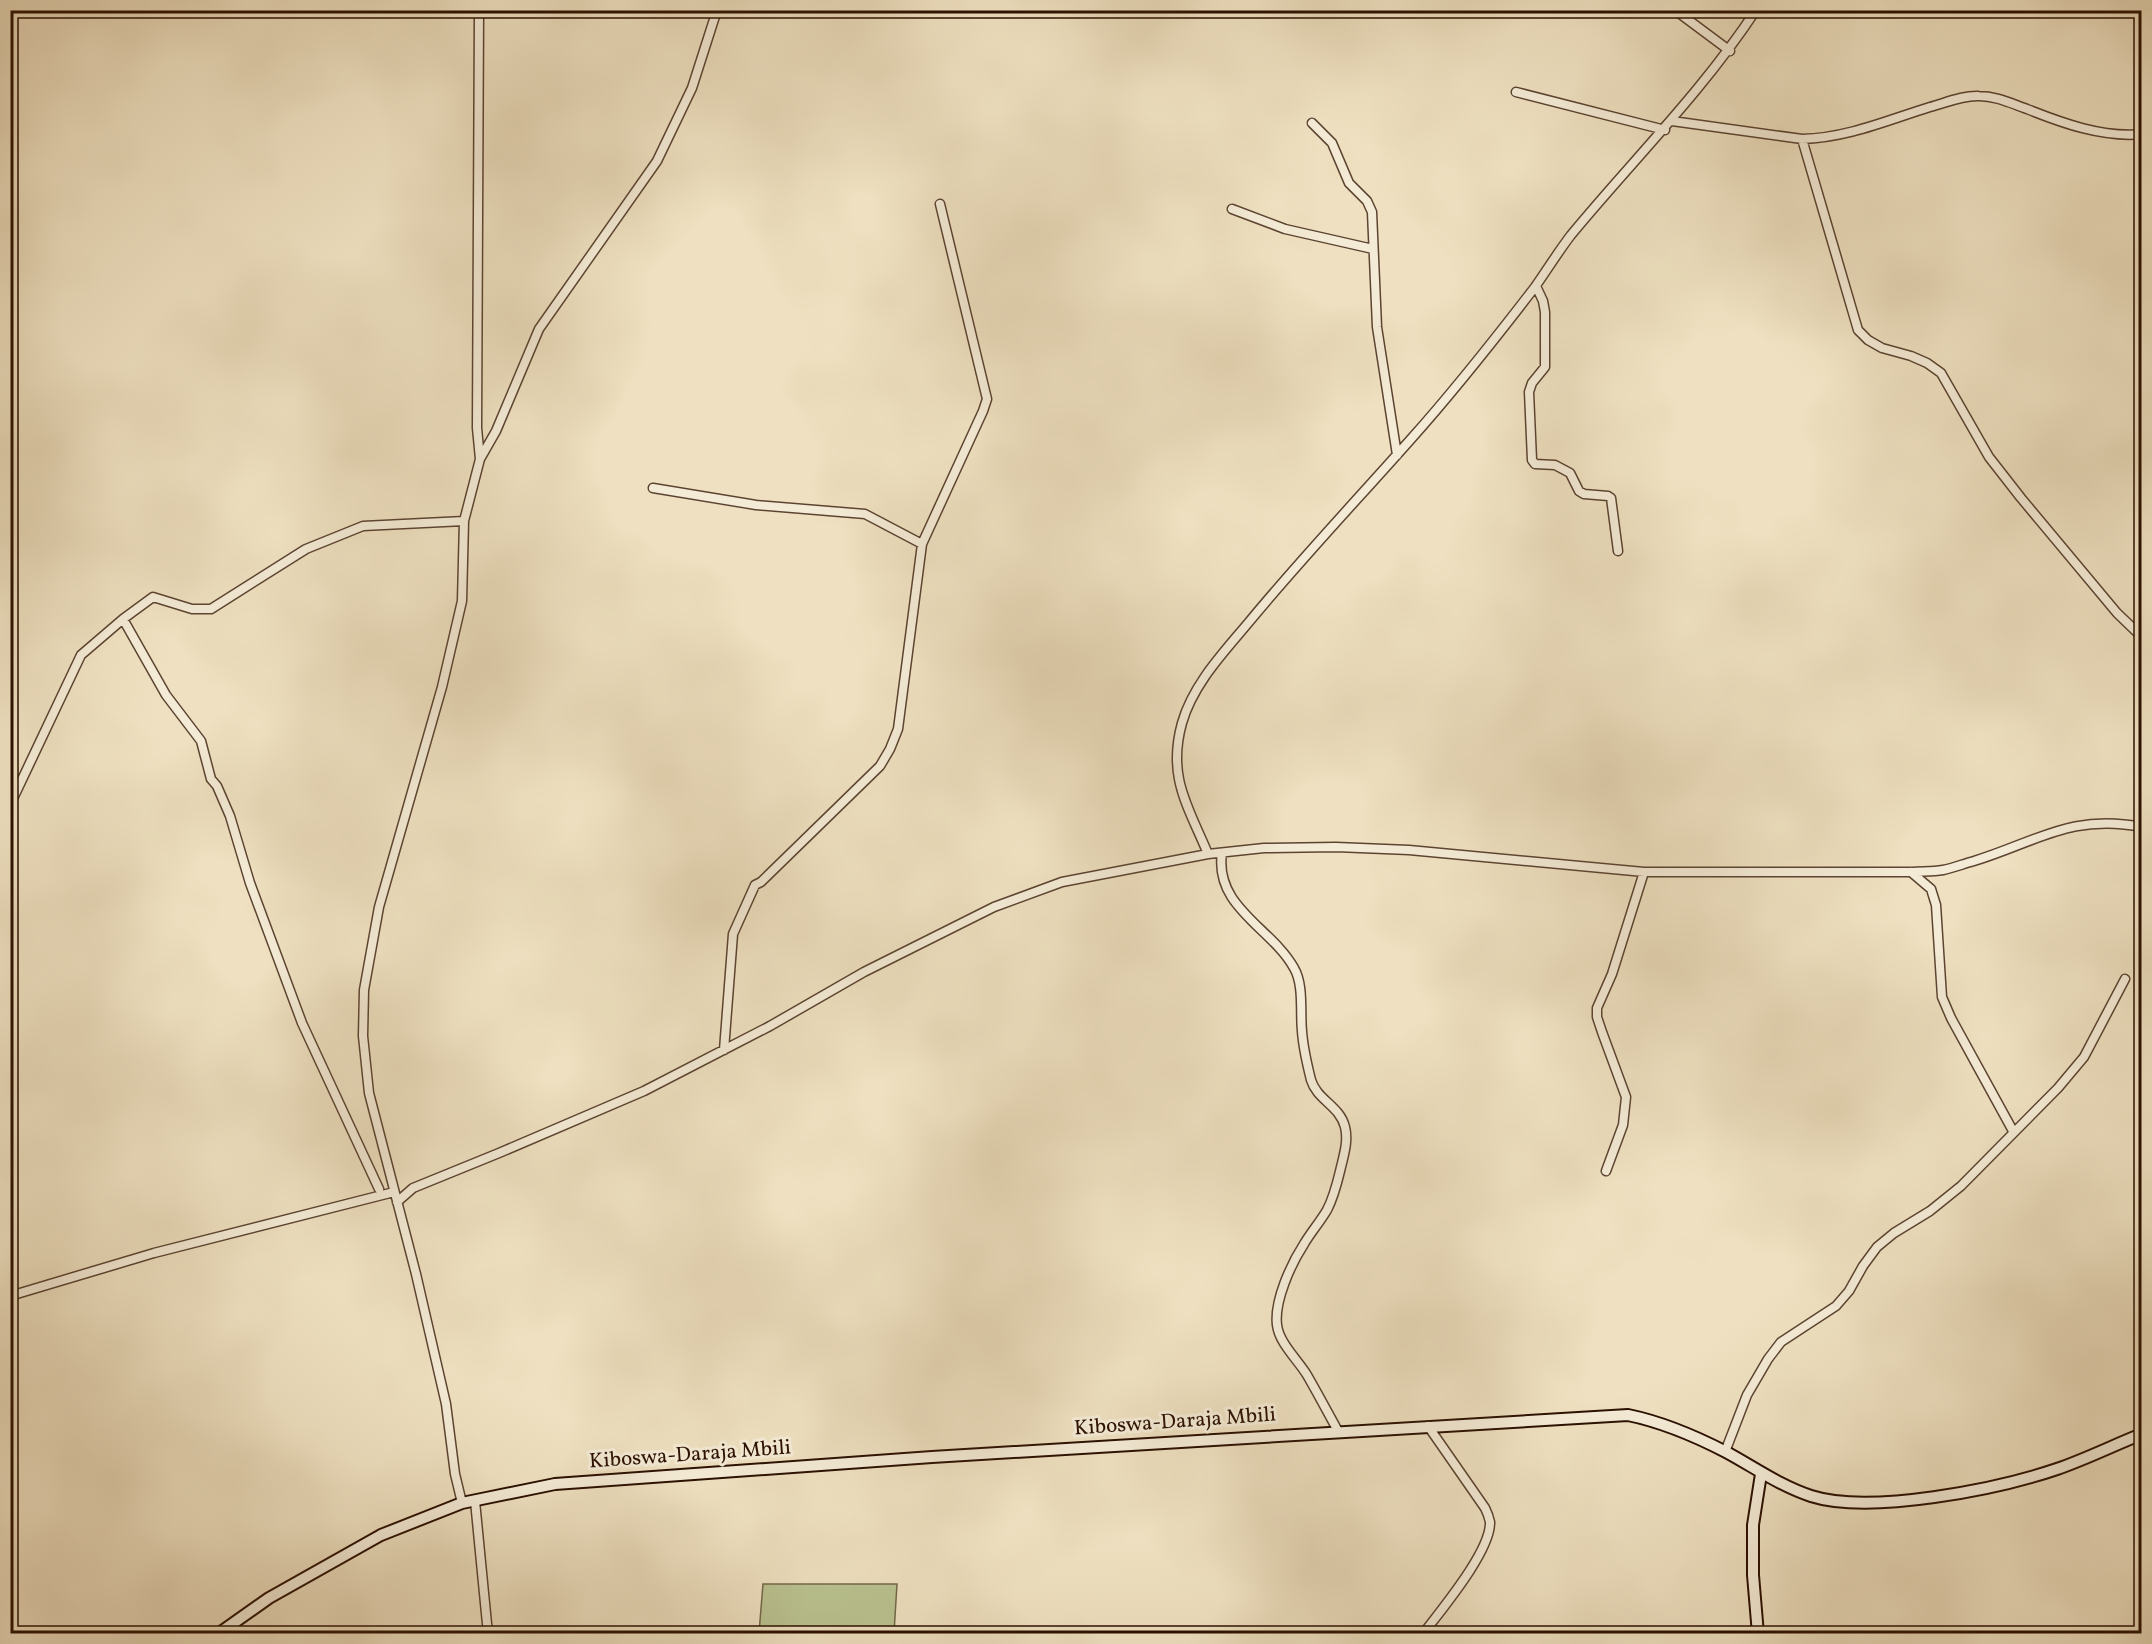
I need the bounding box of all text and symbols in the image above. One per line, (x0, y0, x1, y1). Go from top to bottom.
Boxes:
street label: Kiboswa-Daraja Mbili (1073, 1400, 1277, 1444)
street label: Kiboswa-Daraja Mbili (588, 1433, 792, 1477)

